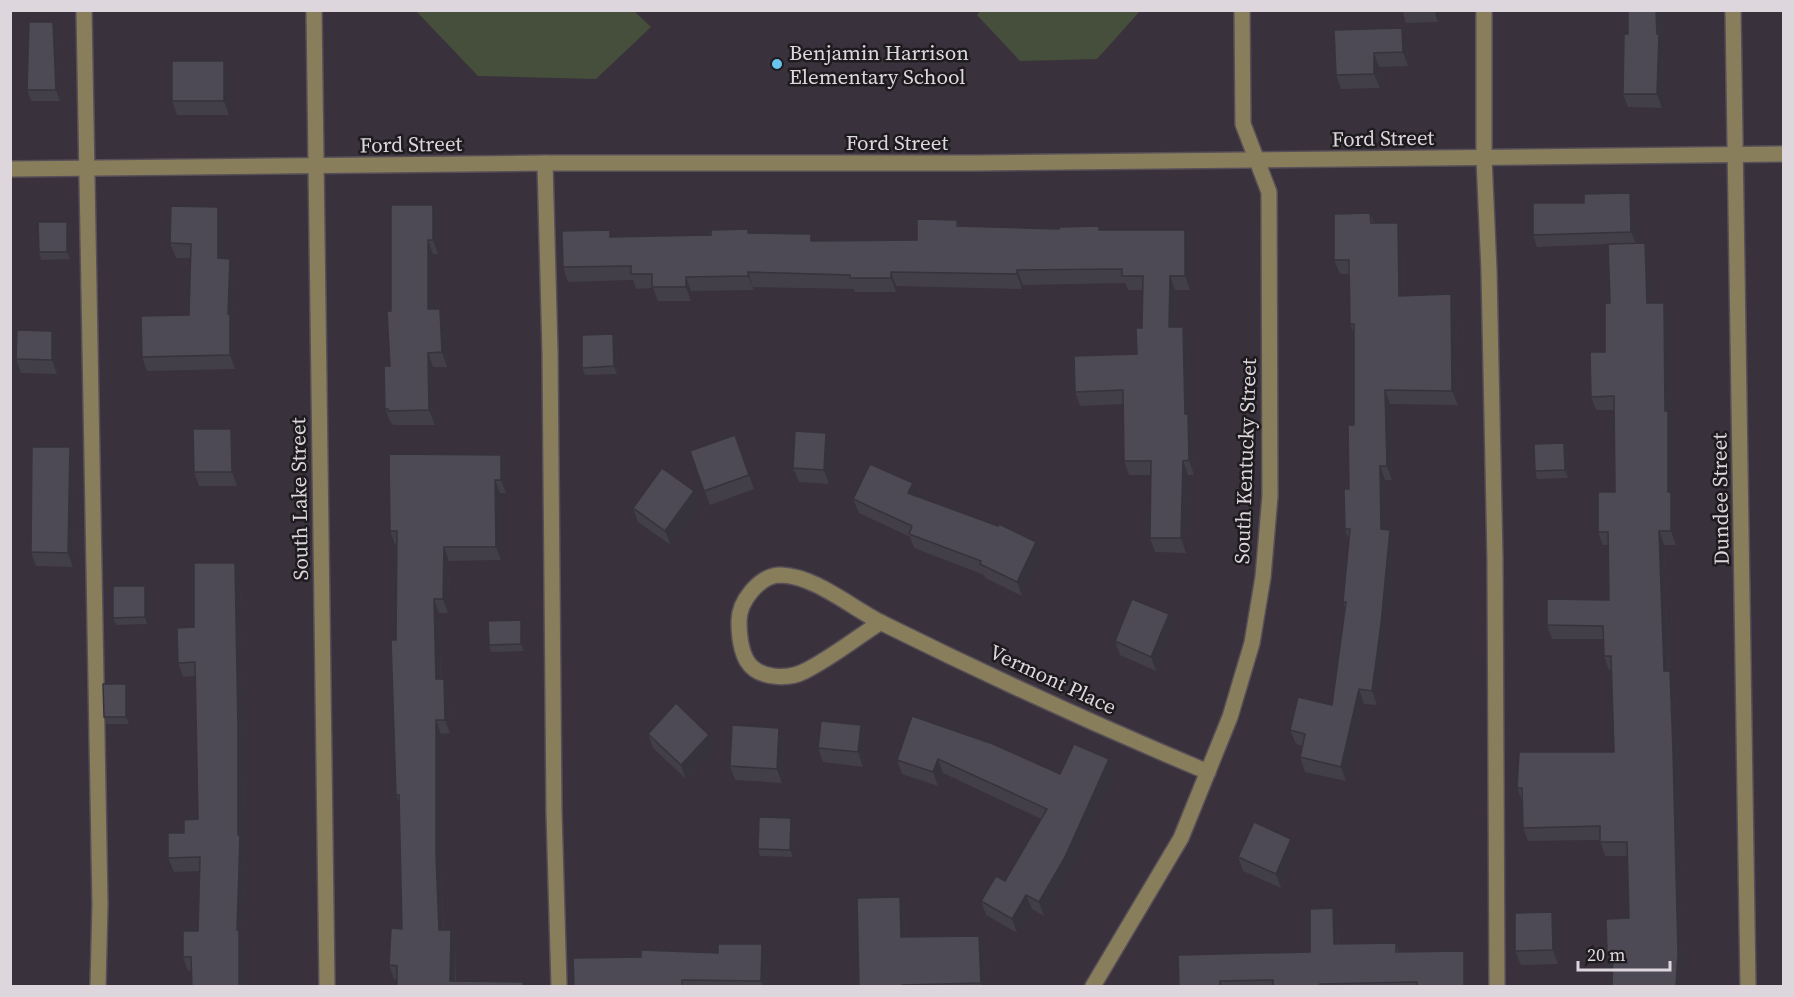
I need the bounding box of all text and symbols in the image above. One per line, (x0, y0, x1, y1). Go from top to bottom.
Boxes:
place label: Benjamin Harrison Elementary School (789, 38, 969, 91)
marker: Benjamin Harrison Elementary School (770, 57, 784, 71)
street label: Ford Street (1331, 123, 1435, 153)
street label: Ford Street (846, 128, 948, 157)
street label: Ford Street (359, 129, 463, 159)
street label: South Kentucky Street (1227, 357, 1263, 564)
street label: South Lake Street (283, 417, 315, 581)
street label: Dundee Street (1704, 432, 1736, 565)
street label: Vermont Place (985, 637, 1121, 721)
scale bar (1578, 934, 1670, 972)
text: 20 m (1587, 942, 1625, 967)

